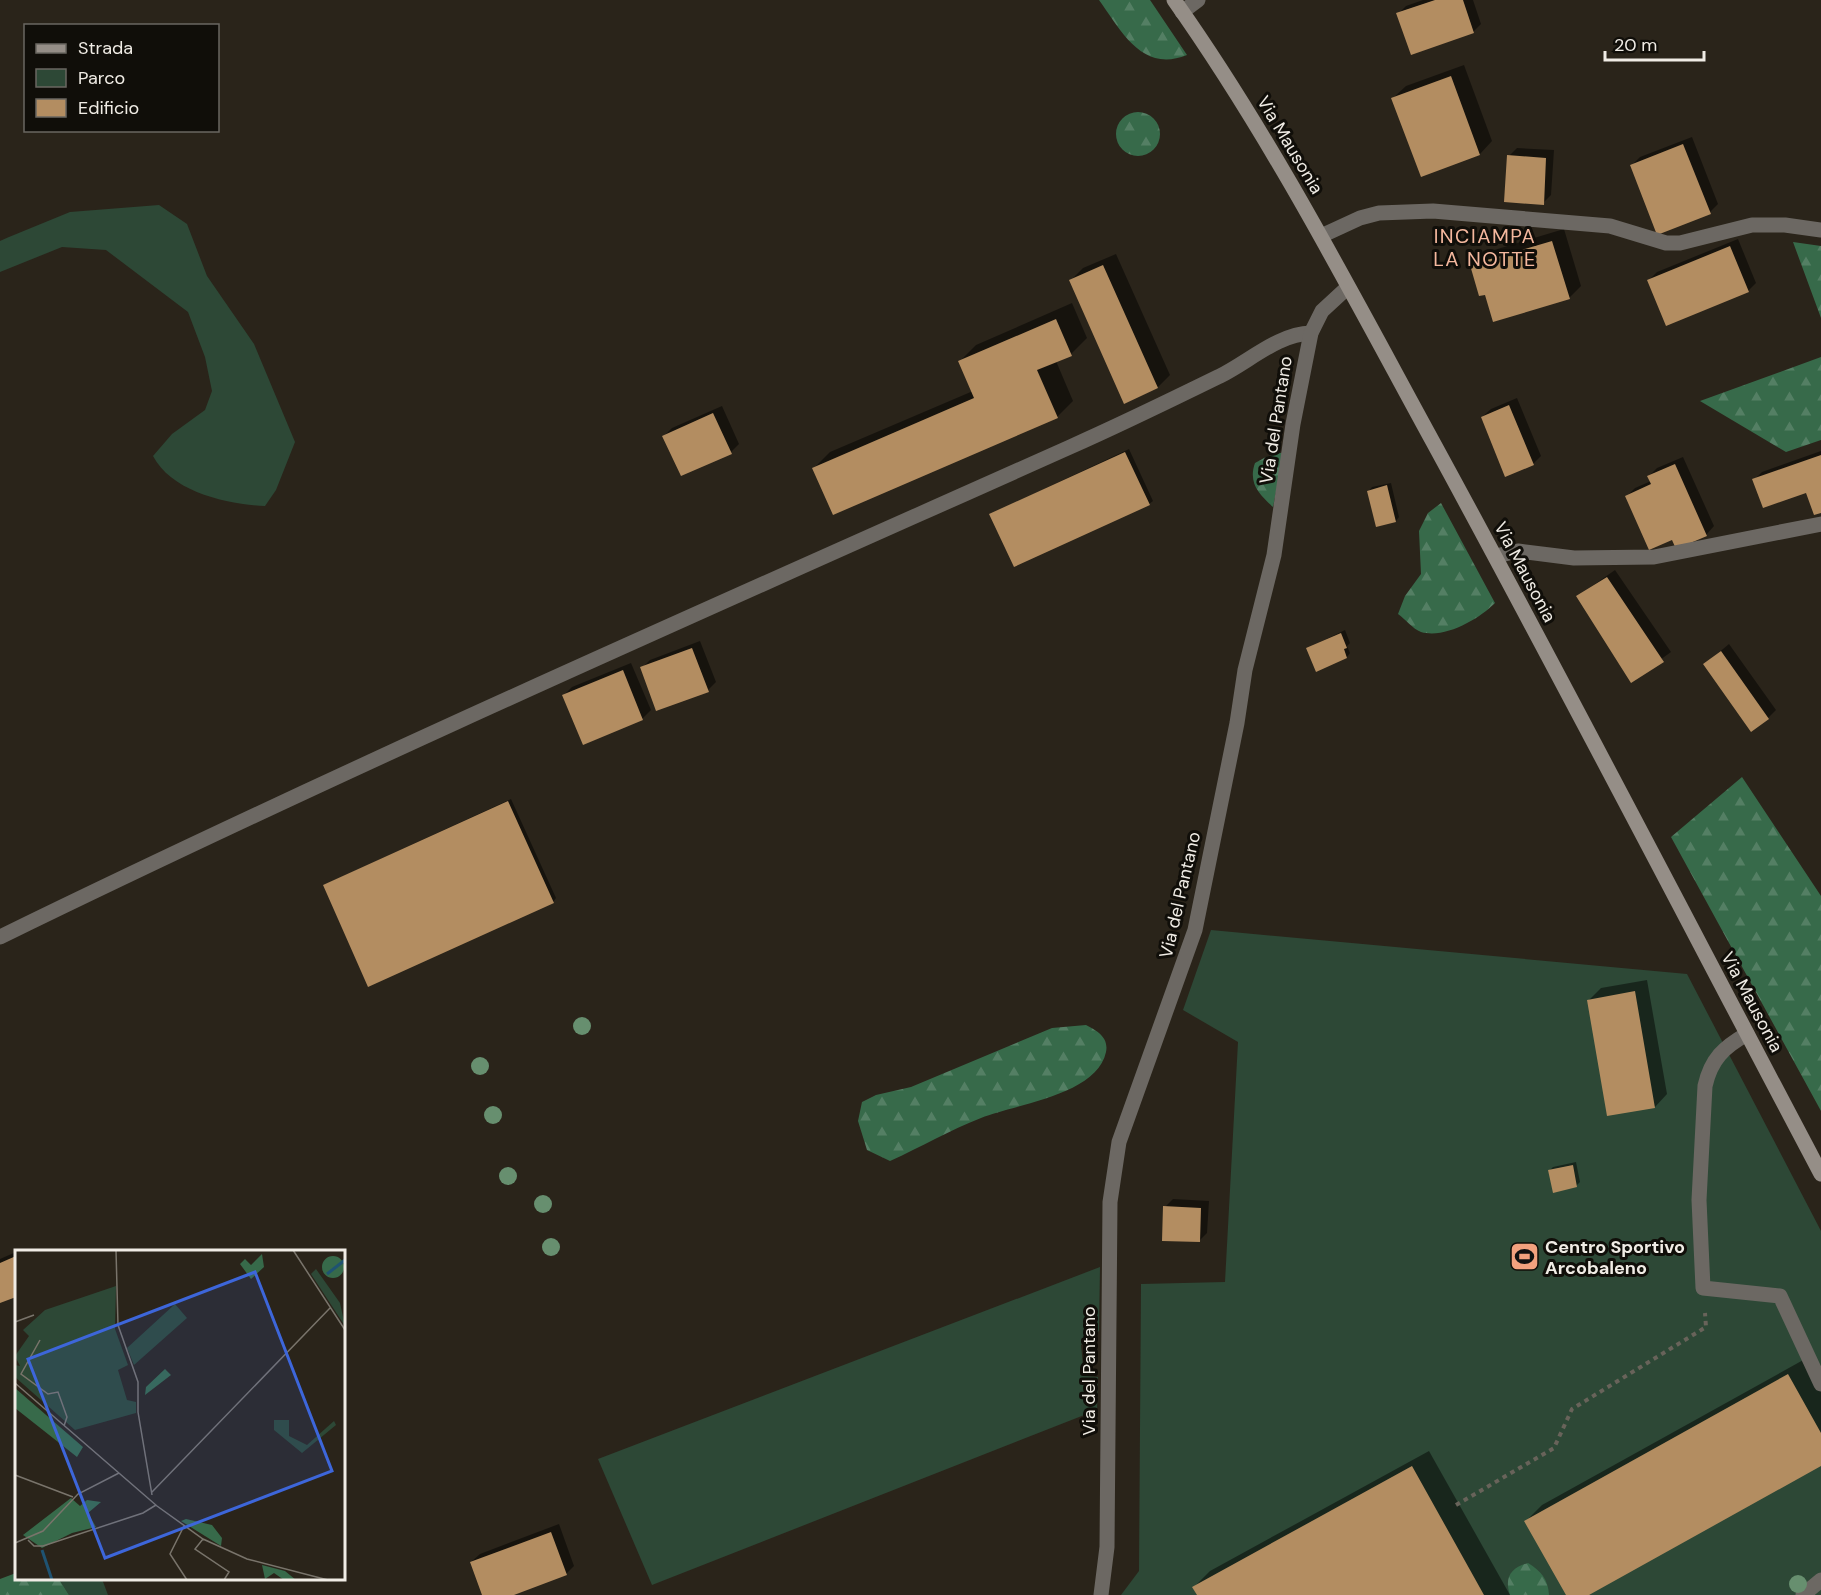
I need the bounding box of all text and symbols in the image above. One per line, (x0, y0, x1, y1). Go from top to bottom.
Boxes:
legend (24, 24, 219, 132)
scale bar (1605, 24, 1704, 62)
text: 20 m (1614, 33, 1657, 57)
text: Strada (78, 36, 133, 60)
text: Parco (78, 66, 125, 90)
street label: Via Mausonia (1251, 92, 1329, 198)
text: Edificio (78, 96, 139, 120)
district label: INCIAMPA LA NOTTE (1433, 223, 1537, 272)
street label: Via del Pantano (1254, 354, 1298, 486)
street label: Via Mausonia (1489, 518, 1561, 626)
street label: Via del Pantano (1154, 829, 1206, 961)
street label: Via Mausonia (1716, 948, 1788, 1056)
place label: Centro Sportivo Arcobaleno (1545, 1235, 1685, 1280)
sports icon: Centro Sportivo Arcobaleno (1508, 1241, 1540, 1273)
inset map (15, 1250, 345, 1580)
street label: Via del Pantano (1077, 1306, 1101, 1436)

